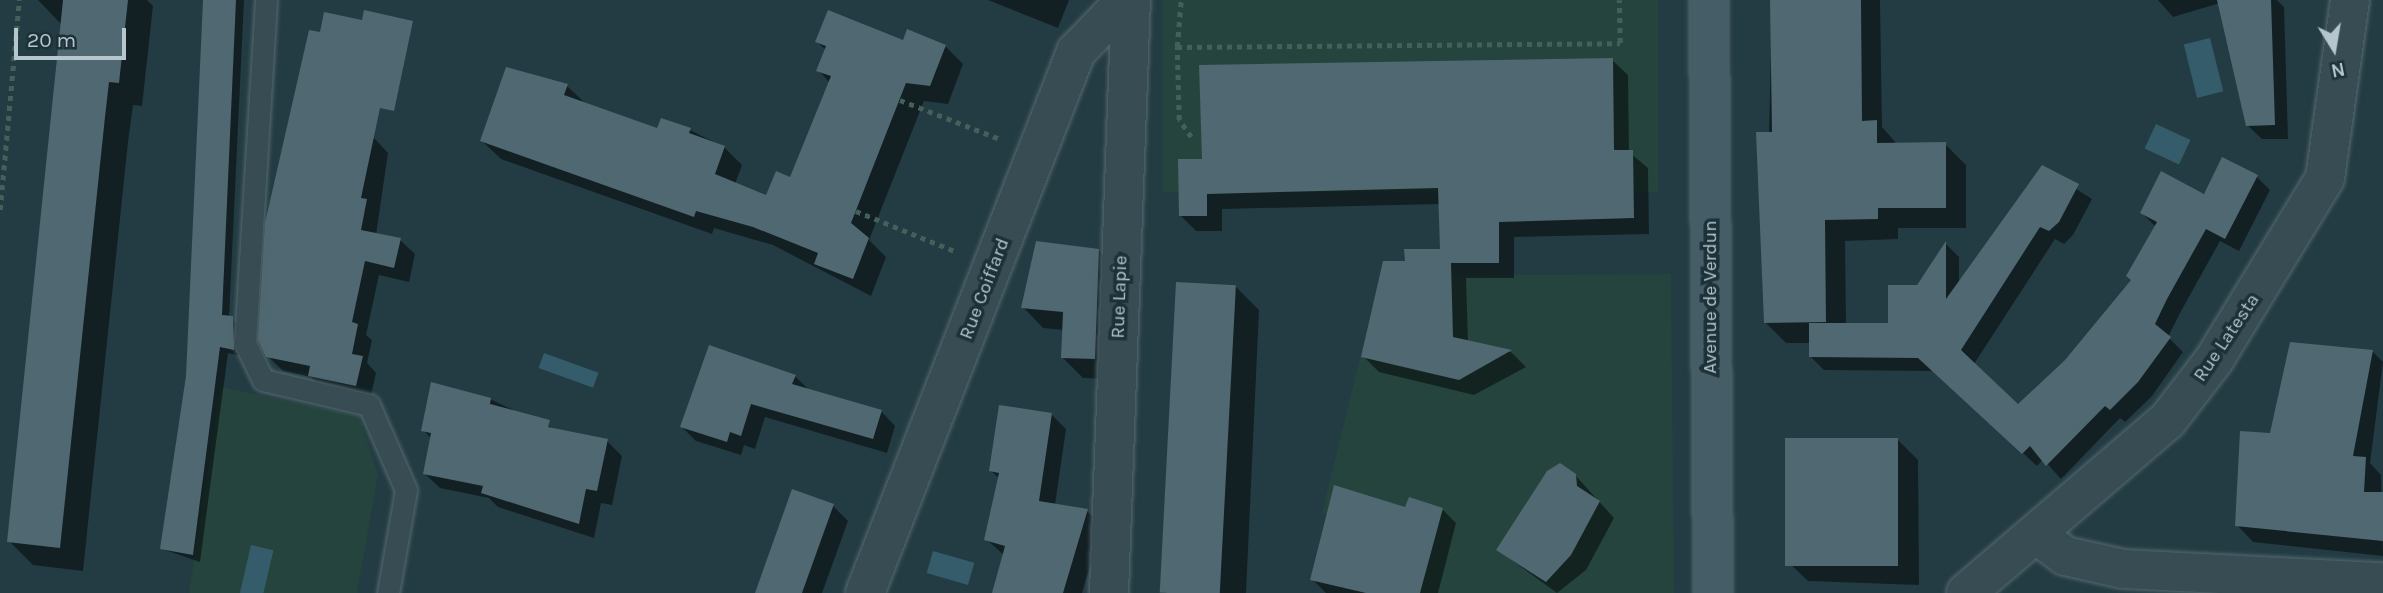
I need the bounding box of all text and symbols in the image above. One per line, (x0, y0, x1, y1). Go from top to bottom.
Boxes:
scale bar (18, 14, 130, 58)
north arrow (2299, 14, 2369, 84)
text: 20 m (27, 28, 76, 52)
text: N (2329, 58, 2347, 82)
street label: Avenue de Verdun (1700, 220, 1722, 374)
street label: Rue Coiffard (955, 235, 1015, 343)
street label: Rue Lapie (1107, 255, 1133, 339)
street label: Rue Latesta (2189, 290, 2265, 386)

